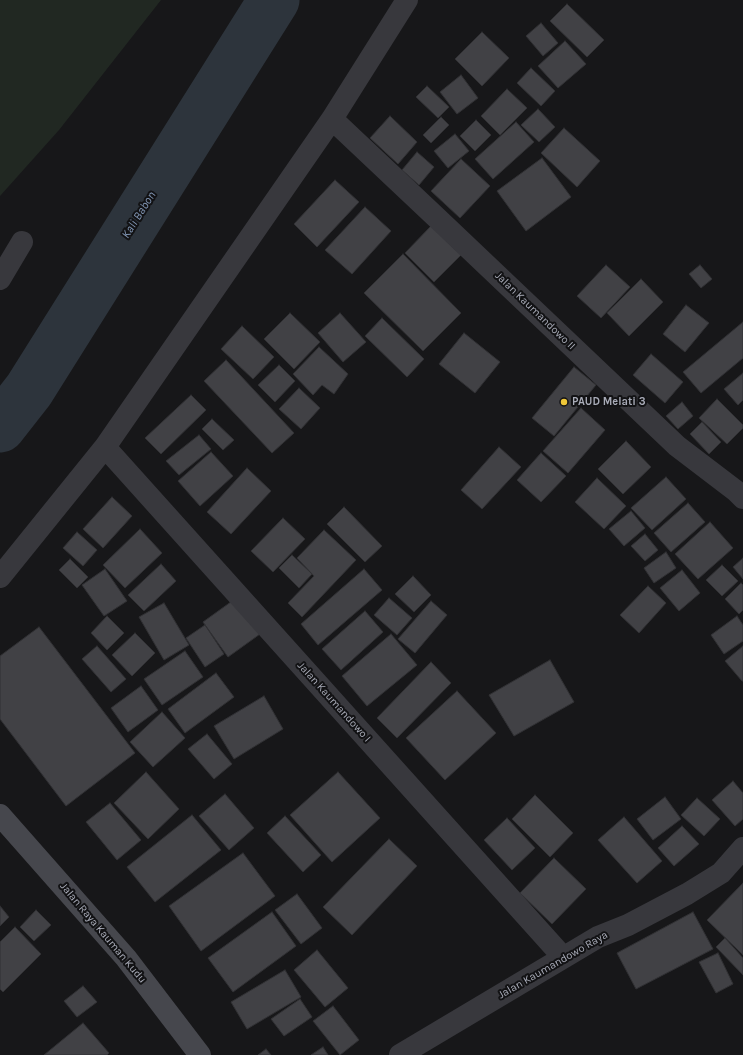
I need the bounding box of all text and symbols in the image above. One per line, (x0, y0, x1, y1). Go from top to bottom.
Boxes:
water label: Kali Babon (119, 189, 159, 241)
street label: Jalan Kaumandowo II (492, 269, 578, 353)
place label: PAUD Melati 3 (572, 395, 646, 409)
marker: PAUD Melati 3 (559, 397, 569, 407)
street label: Jalan Kaumandowo I (294, 659, 374, 745)
street label: Jalan Raya Kauman Kudu (57, 880, 149, 986)
street label: Jalan Kaumandowo Raya (496, 928, 610, 1002)

